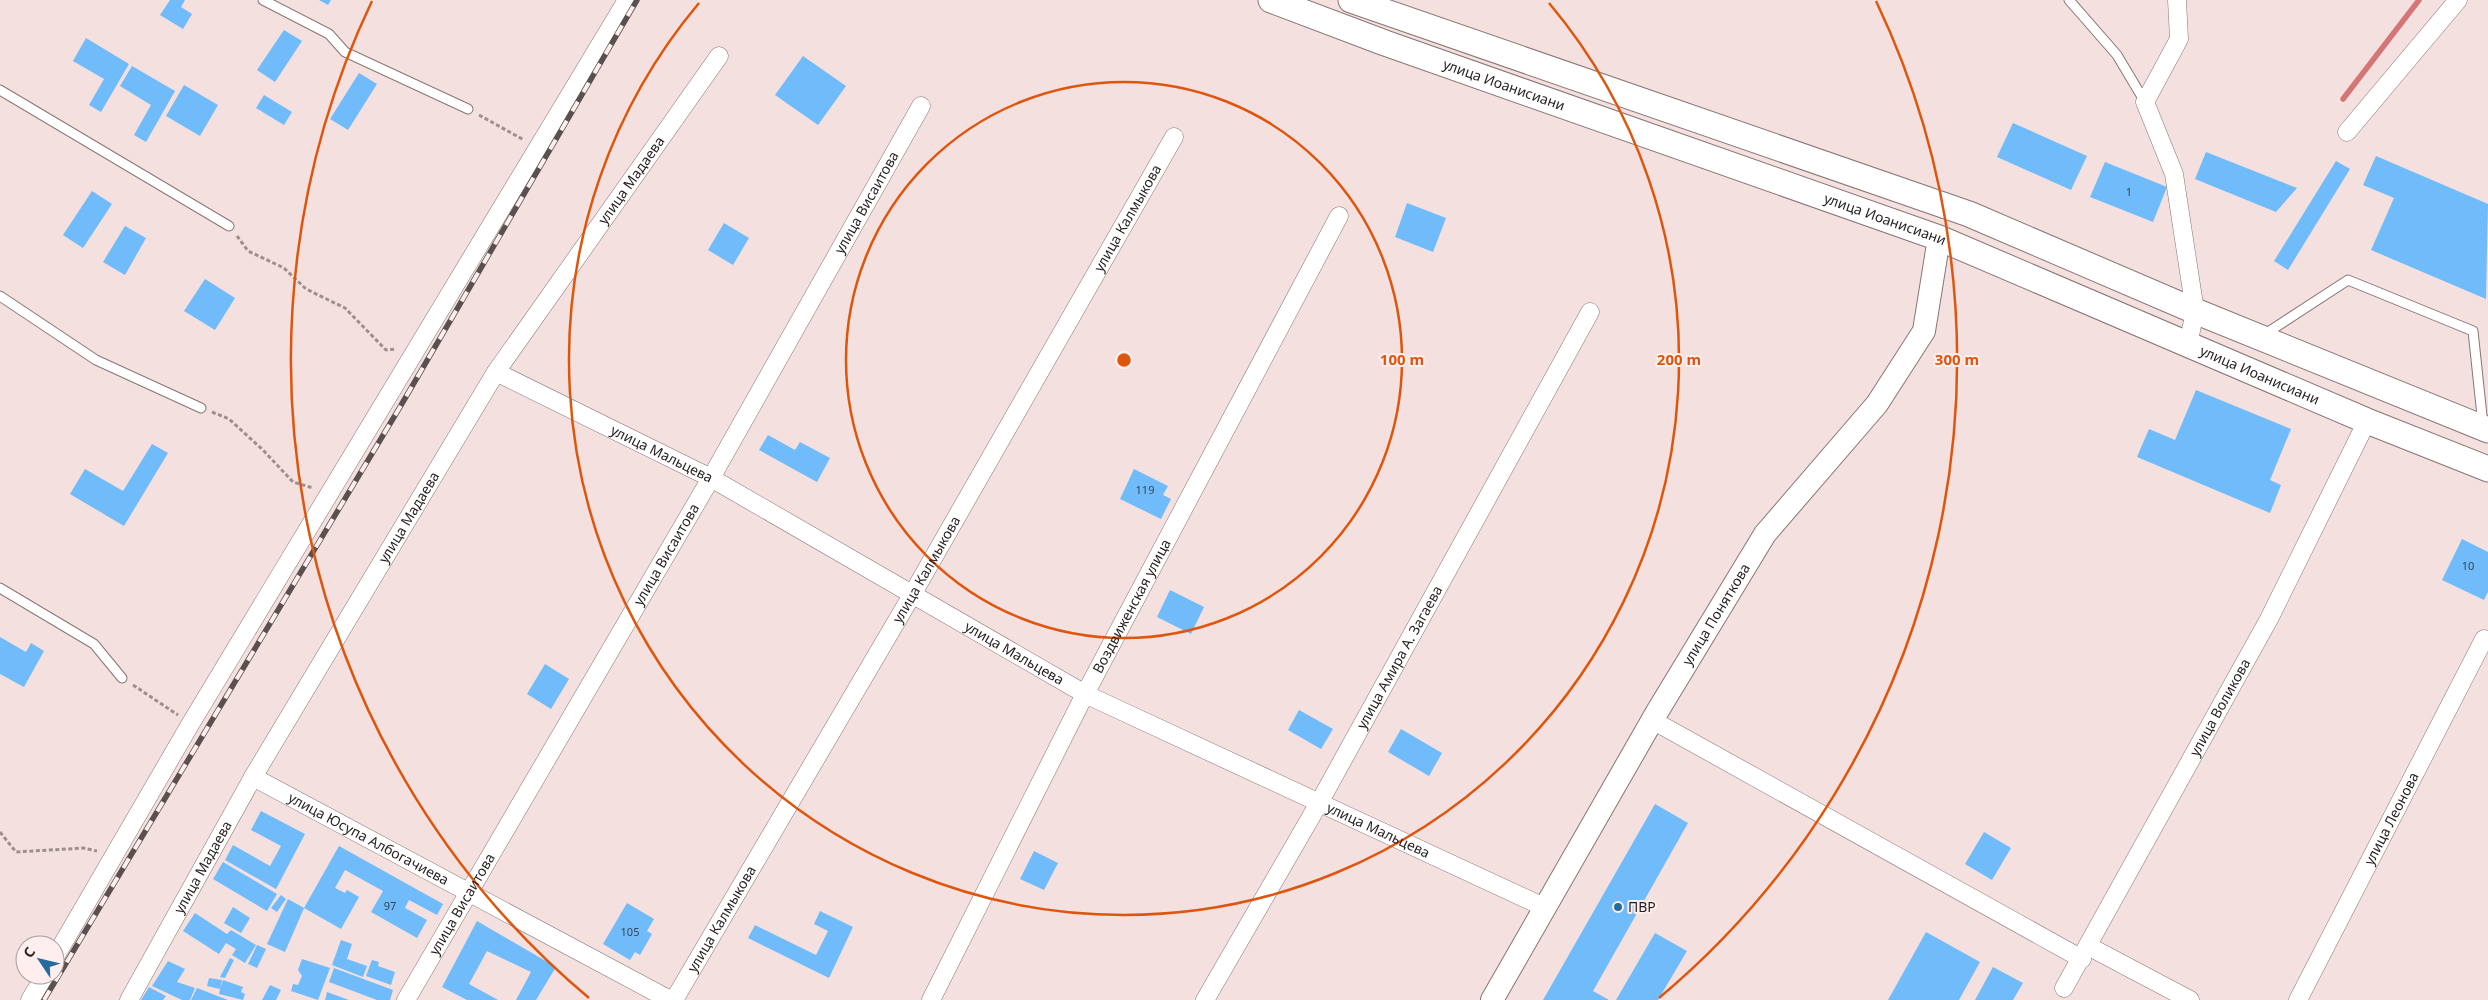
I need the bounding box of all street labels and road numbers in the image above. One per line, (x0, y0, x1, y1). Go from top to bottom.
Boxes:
street label: улица Иоанисиани (1441, 54, 1568, 115)
street label: улица Мадаева (593, 132, 668, 228)
street label: улица Висаитова (830, 147, 903, 257)
street label: улица Калмыкова (1089, 161, 1165, 275)
street label: улица Иоанисиани (1822, 188, 1949, 249)
street label: улица Иоанисиани (2197, 341, 2323, 409)
street label: улица Мальцева (608, 420, 716, 487)
street label: улица Мадаева (374, 468, 443, 566)
street label: улица Висаитова (629, 500, 703, 609)
street label: улица Калмыкова (888, 512, 964, 626)
street label: Воздвиженская улица (1088, 536, 1175, 676)
street label: улица Поняткова (1677, 560, 1754, 669)
street label: улица Амира А. Загаева (1352, 582, 1446, 732)
street label: улица Мальцева (961, 617, 1068, 689)
street label: улица Воликова (2185, 655, 2254, 759)
street label: улица Леонова (2359, 769, 2423, 868)
street label: улица Юсупа Албогачиева (285, 788, 452, 889)
street label: улица Мальцева (1324, 798, 1433, 862)
street label: улица Мадаева (169, 817, 236, 917)
street label: улица Висаитова (424, 849, 499, 958)
street label: улица Калмыкова (682, 862, 760, 976)

